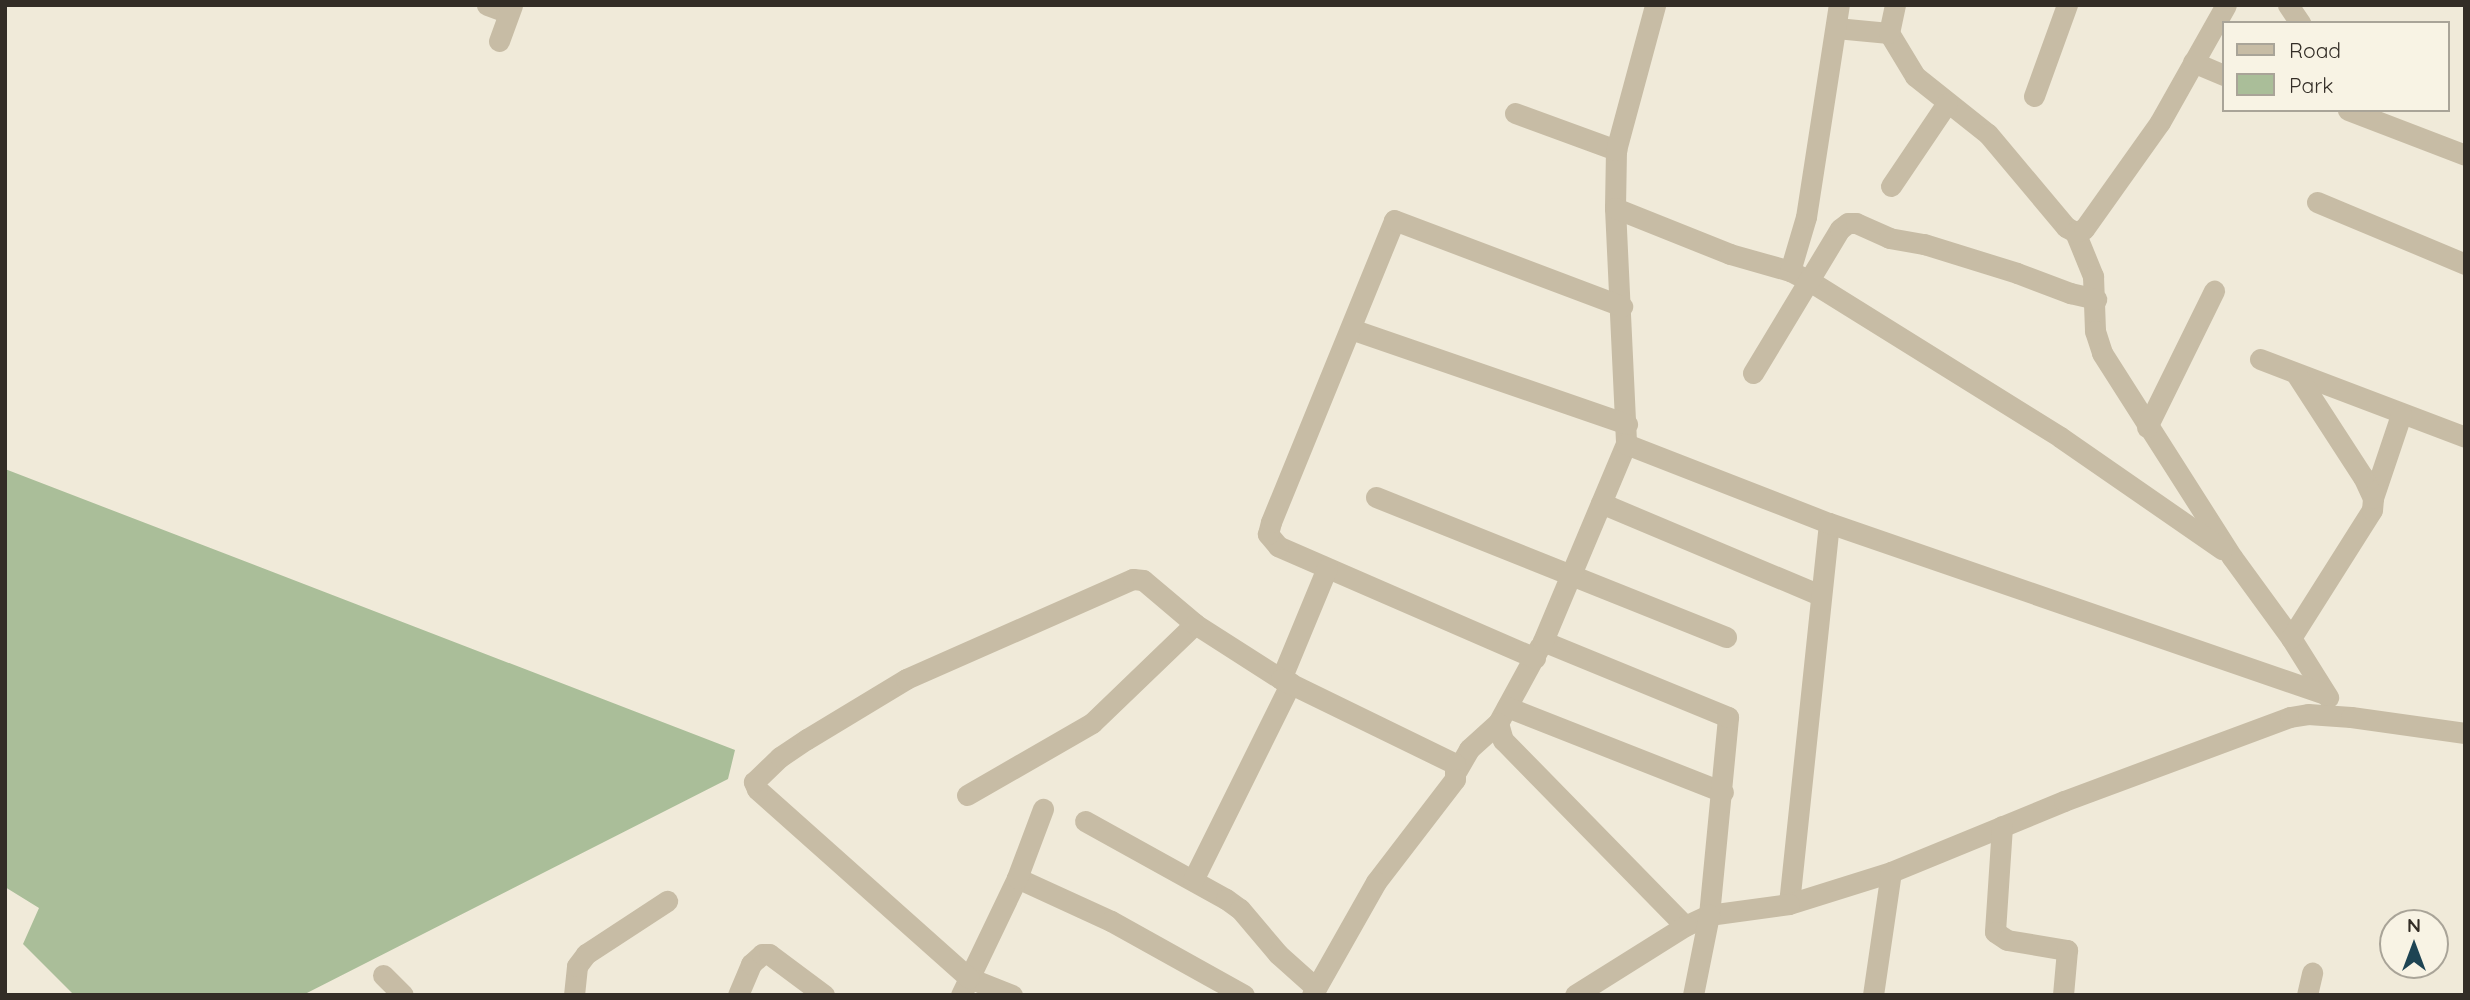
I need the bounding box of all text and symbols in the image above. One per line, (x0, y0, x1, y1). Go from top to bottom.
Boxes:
legend (2222, 21, 2449, 112)
text: Road (2289, 37, 2341, 63)
text: Park (2289, 72, 2333, 98)
north arrow (2379, 909, 2449, 979)
text: N (2407, 913, 2421, 937)

